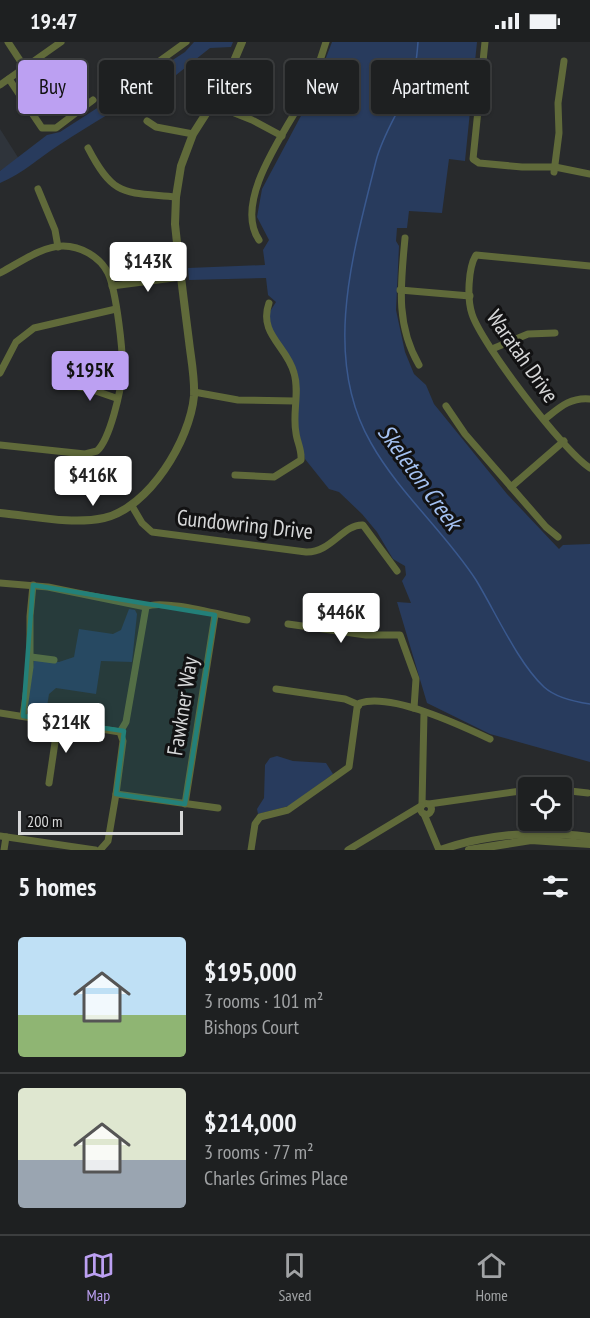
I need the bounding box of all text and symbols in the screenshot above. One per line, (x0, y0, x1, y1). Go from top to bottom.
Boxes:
text: 19:47 (30, 7, 78, 35)
chip: Buy (18, 60, 87, 114)
chip: Rent (99, 60, 174, 114)
chip: Filters (186, 60, 273, 114)
chip: New (285, 60, 359, 114)
chip: Apartment (371, 60, 490, 114)
pin: $143K (106, 242, 190, 293)
text: $143K (124, 248, 172, 274)
street label: Waratah Drive (481, 304, 565, 408)
pin: $195K (48, 351, 132, 402)
text: $195K (66, 357, 114, 383)
water label: Skeleton Creek (371, 418, 470, 538)
pin: $416K (51, 456, 135, 507)
text: $416K (69, 462, 117, 488)
street label: Gundowring Drive (176, 503, 314, 545)
pin: $446K (299, 593, 383, 644)
text: $446K (317, 599, 365, 625)
street label: Fawkner Way (160, 654, 204, 757)
pin: $214K (24, 703, 108, 754)
text: $214K (42, 709, 90, 735)
map controls (518, 777, 572, 831)
button: locate (518, 777, 572, 831)
scale bar (18, 808, 183, 836)
text: 200 m (27, 811, 62, 831)
text: 5 homes (18, 870, 96, 903)
icon: filters (539, 870, 572, 903)
text: $195,000 (204, 955, 297, 988)
icon: home (66, 961, 138, 1033)
text: 3 rooms · 101 m² (204, 988, 323, 1014)
text: Bishops Court (204, 1014, 299, 1040)
text: $214,000 (204, 1106, 297, 1139)
icon: home (66, 1112, 138, 1184)
text: 3 rooms · 77 m² (204, 1139, 314, 1165)
text: Charles Grimes Place (204, 1165, 348, 1191)
tab: Map (82, 1249, 115, 1305)
tab: Saved (278, 1249, 311, 1305)
tab: Home (475, 1249, 508, 1305)

